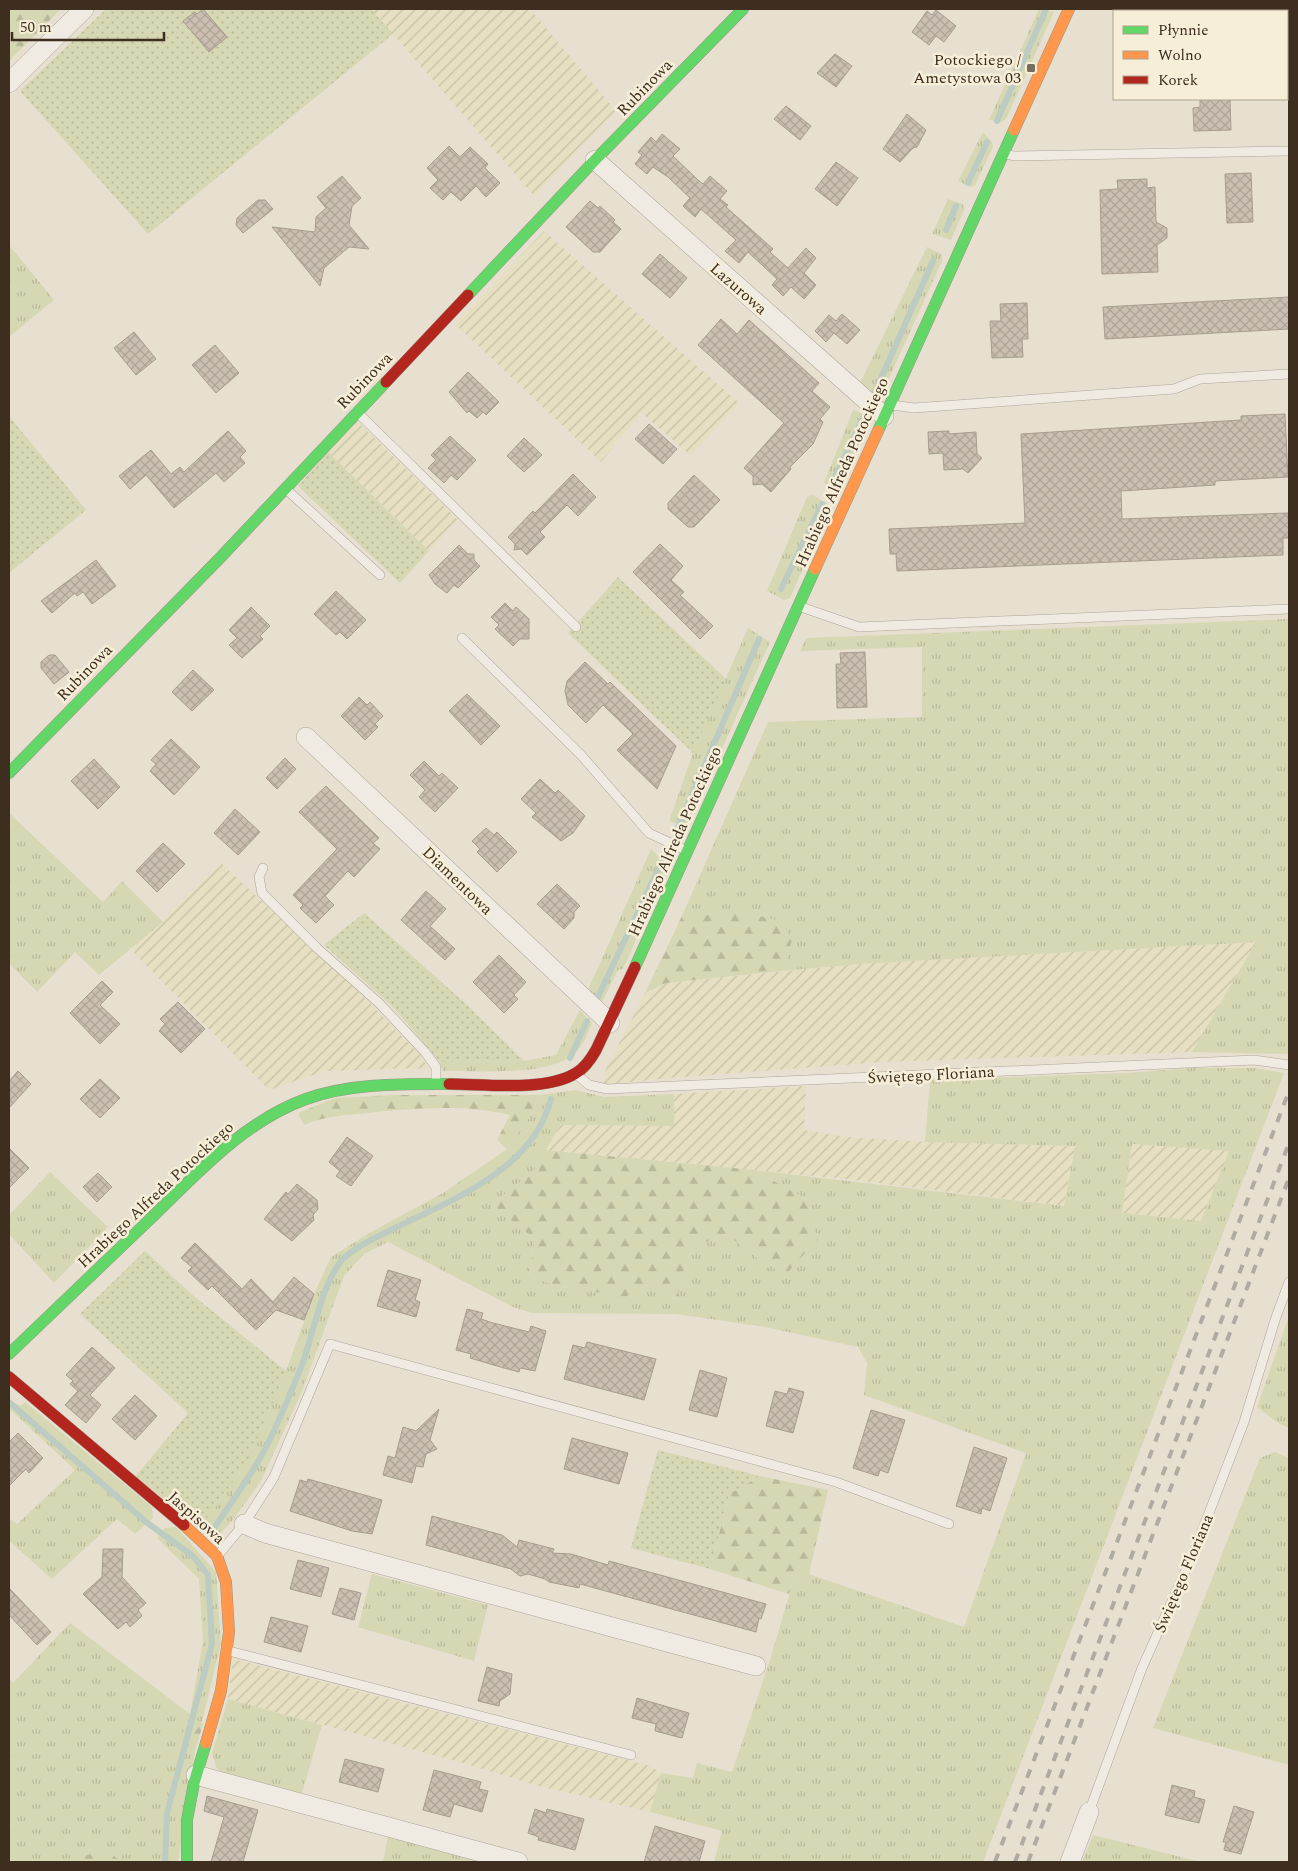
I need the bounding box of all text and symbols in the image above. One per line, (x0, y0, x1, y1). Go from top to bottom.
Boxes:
scale bar (12, 10, 165, 42)
legend (1113, 10, 1288, 100)
text: 50 m (20, 16, 52, 39)
text: Płynnie (1158, 19, 1209, 42)
text: Wolno (1158, 44, 1202, 67)
place label: Potockiego / Ametystowa 03 (913, 48, 1021, 90)
street label: Rubinowa (611, 54, 678, 122)
marker: Potockiego / Ametystowa 03 (1025, 62, 1037, 74)
text: Korek (1158, 69, 1198, 92)
street label: Lazurowa (704, 257, 773, 321)
street label: Rubinowa (331, 347, 398, 415)
street label: Hrabiego Alfreda Potockiego (789, 373, 895, 571)
street label: Rubinowa (51, 639, 118, 707)
street label: Hrabiego Alfreda Potockiego (622, 742, 728, 940)
street label: Diamentowa (417, 841, 498, 921)
street label: Świętego Floriana (867, 1060, 995, 1090)
street label: Hrabiego Alfreda Potockiego (72, 1116, 239, 1274)
street label: Jaspisowa (162, 1485, 230, 1550)
street label: Świętego Floriana (1148, 1510, 1220, 1637)

